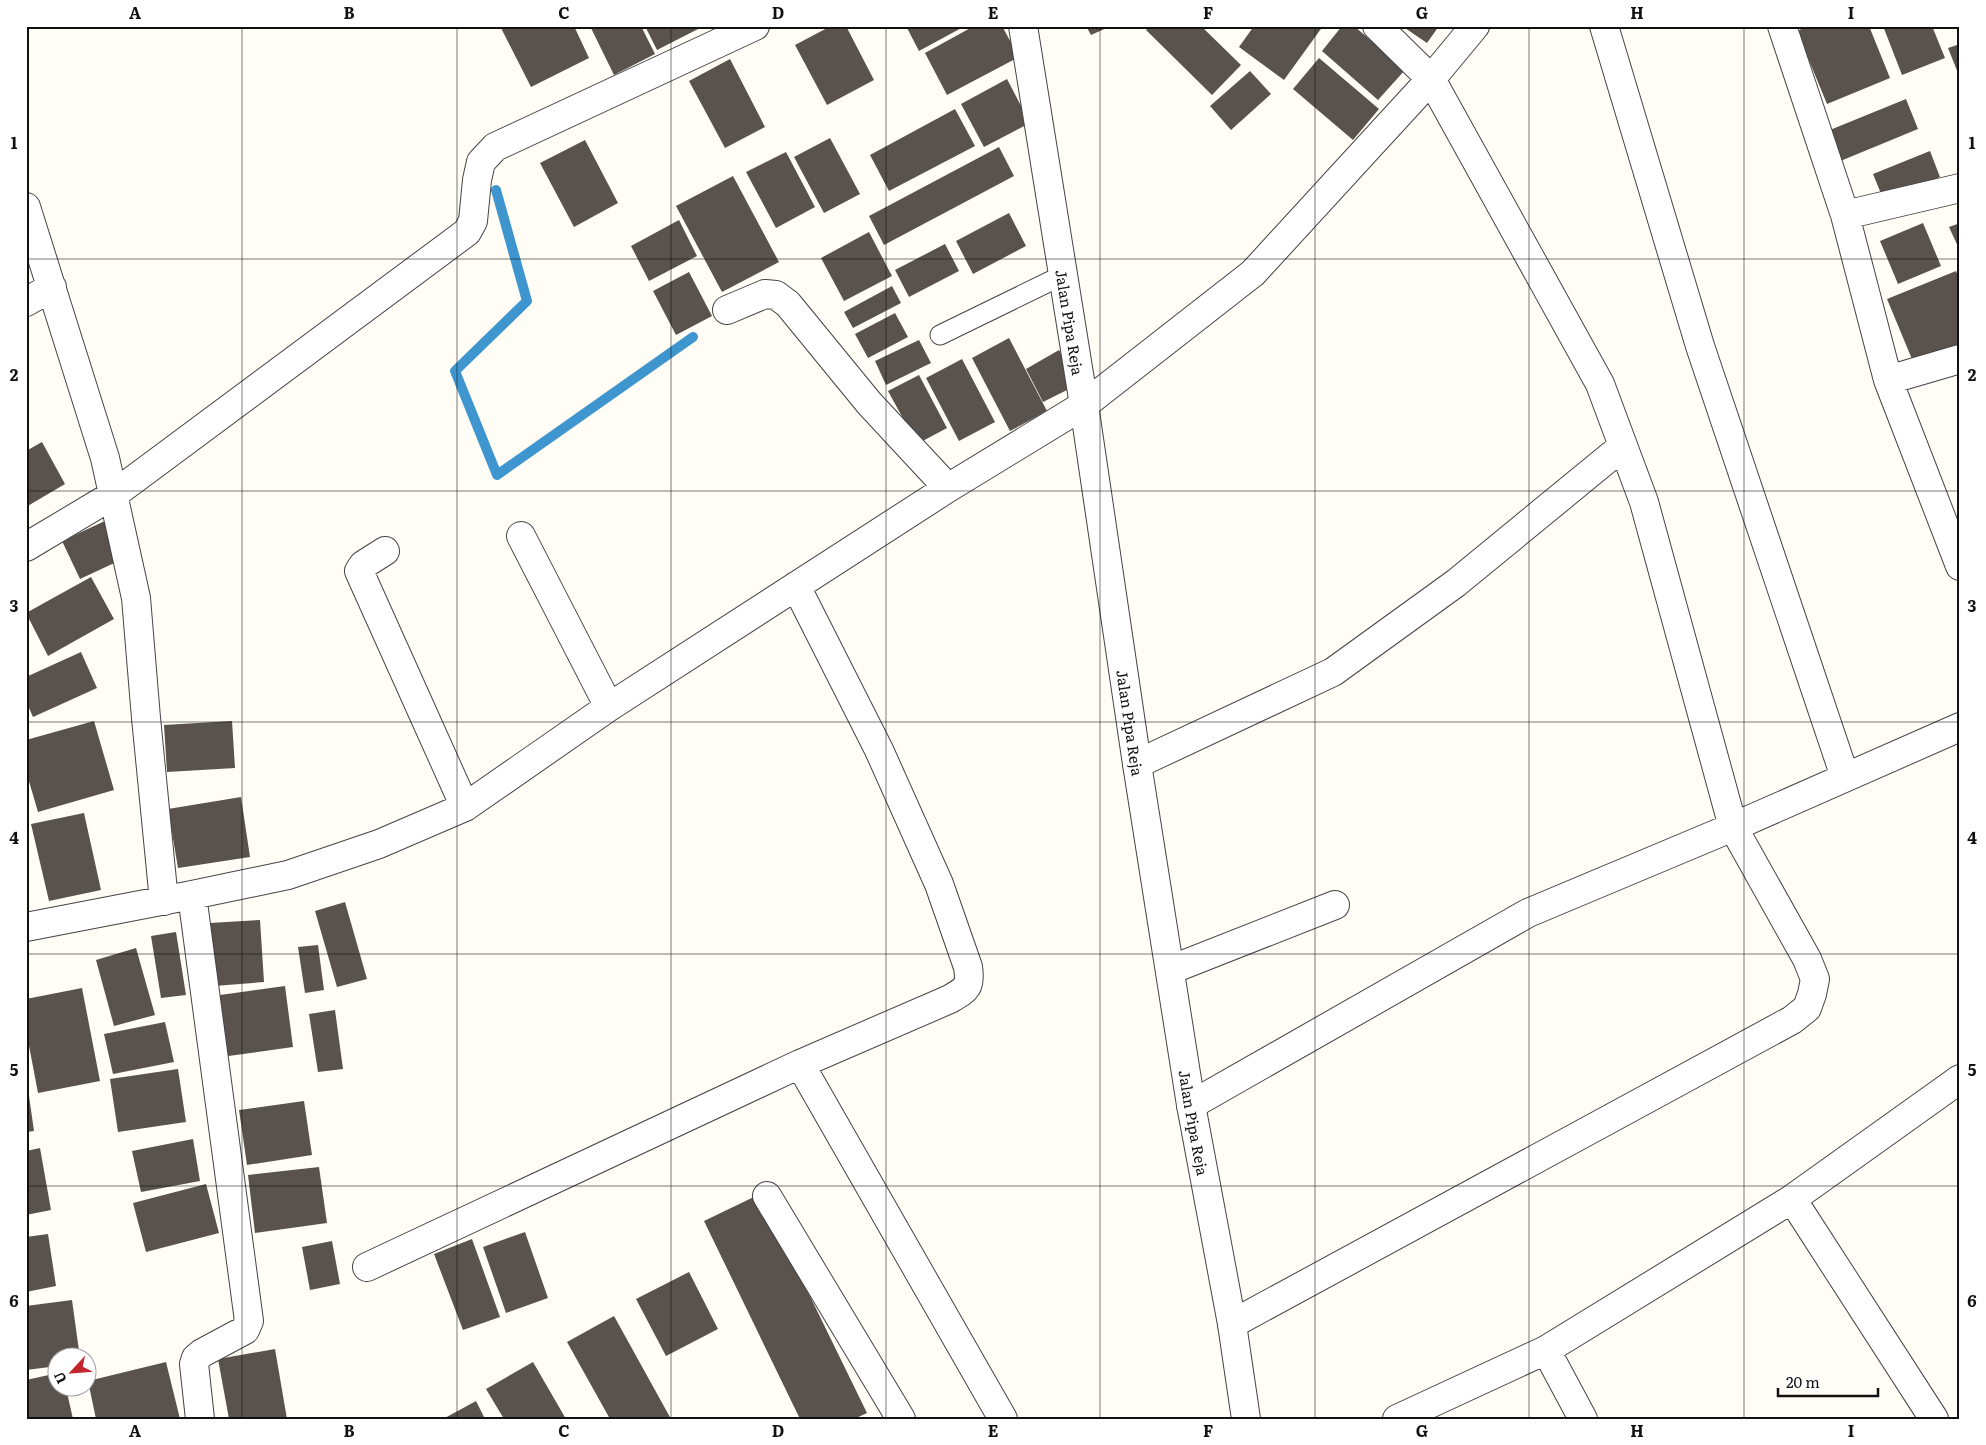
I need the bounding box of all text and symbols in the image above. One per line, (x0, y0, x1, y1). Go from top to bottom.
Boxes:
text: A (129, 0, 141, 24)
text: B (343, 0, 355, 24)
text: C (558, 0, 570, 24)
text: D (772, 0, 784, 24)
text: E (988, 0, 999, 24)
text: F (1203, 0, 1213, 24)
text: G (1416, 0, 1428, 24)
text: H (1630, 0, 1644, 24)
text: I (1848, 0, 1854, 24)
text: 1 (11, 130, 18, 154)
text: 1 (1969, 130, 1976, 154)
street label: Jalan Pipa Reja (1051, 268, 1091, 378)
text: 2 (10, 362, 19, 386)
text: 2 (1968, 362, 1977, 386)
text: 3 (10, 593, 19, 617)
text: 3 (1968, 593, 1977, 617)
street label: Jalan Pipa Reja (1112, 668, 1150, 778)
text: 4 (9, 825, 19, 849)
text: 4 (1967, 825, 1977, 849)
text: 5 (10, 1057, 19, 1081)
text: 5 (1968, 1057, 1977, 1081)
street label: Jalan Pipa Reja (1174, 1068, 1216, 1178)
text: 6 (9, 1288, 19, 1312)
text: 6 (1967, 1288, 1977, 1312)
north arrow (48, 1348, 98, 1398)
scale bar (1778, 1365, 1878, 1397)
text: U (48, 1369, 71, 1387)
text: 20 m (1786, 1370, 1820, 1393)
text: A (129, 1418, 141, 1442)
text: B (343, 1418, 355, 1442)
text: C (558, 1418, 570, 1442)
text: D (772, 1418, 784, 1442)
text: E (988, 1418, 999, 1442)
text: F (1203, 1418, 1213, 1442)
text: G (1416, 1418, 1428, 1442)
text: H (1630, 1418, 1644, 1442)
text: I (1848, 1418, 1854, 1442)

